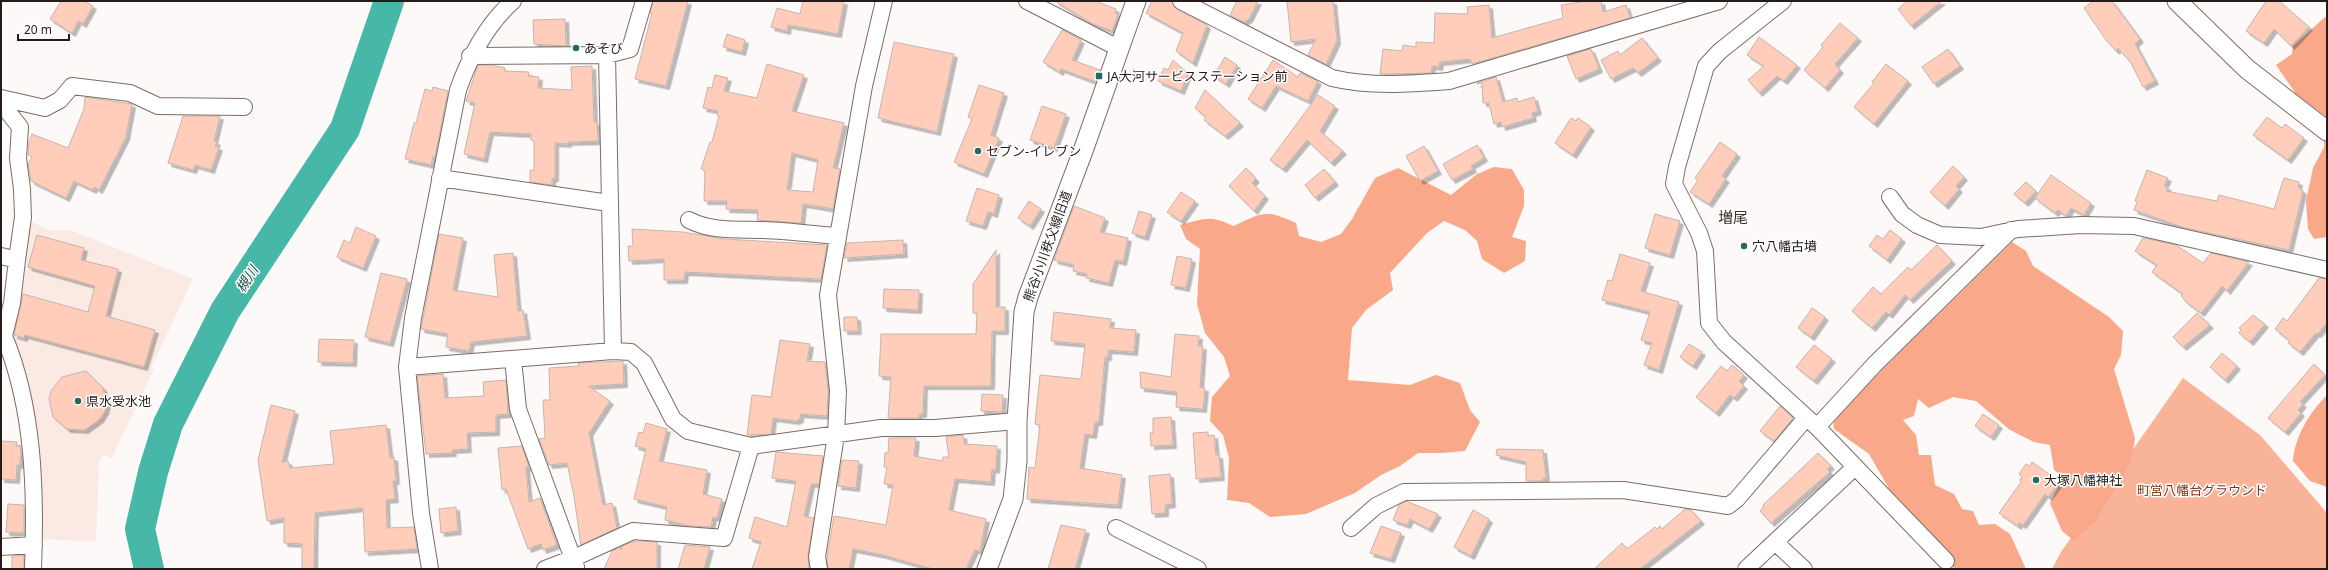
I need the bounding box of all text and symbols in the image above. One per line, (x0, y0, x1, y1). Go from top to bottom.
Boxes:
scale bar (18, 16, 69, 42)
text: 20 m (24, 21, 52, 38)
place label: あそび (584, 39, 623, 57)
marker: あそび (571, 43, 581, 53)
place label: JA大河サービスステーション前 (1105, 67, 1288, 85)
marker: JA大河サービスステーション前 (1094, 71, 1104, 81)
place label: セブン-イレブン (986, 142, 1081, 160)
marker: セブン-イレブン (973, 146, 983, 156)
street label: 熊谷小川秩父線旧道 (1019, 188, 1075, 304)
district label: 増尾 (1718, 207, 1748, 227)
place label: 穴八幡古墳 (1752, 237, 1817, 255)
marker: 穴八幡古墳 (1739, 241, 1749, 251)
water label: 槻川 (231, 260, 263, 296)
place label: 県水受水池 (86, 392, 151, 410)
marker: 県水受水池 (73, 396, 83, 406)
place label: 大塚八幡神社 (2044, 471, 2122, 489)
marker: 大塚八幡神社 (2031, 475, 2041, 485)
park label: 町営八幡台グラウンド (2137, 481, 2267, 499)

